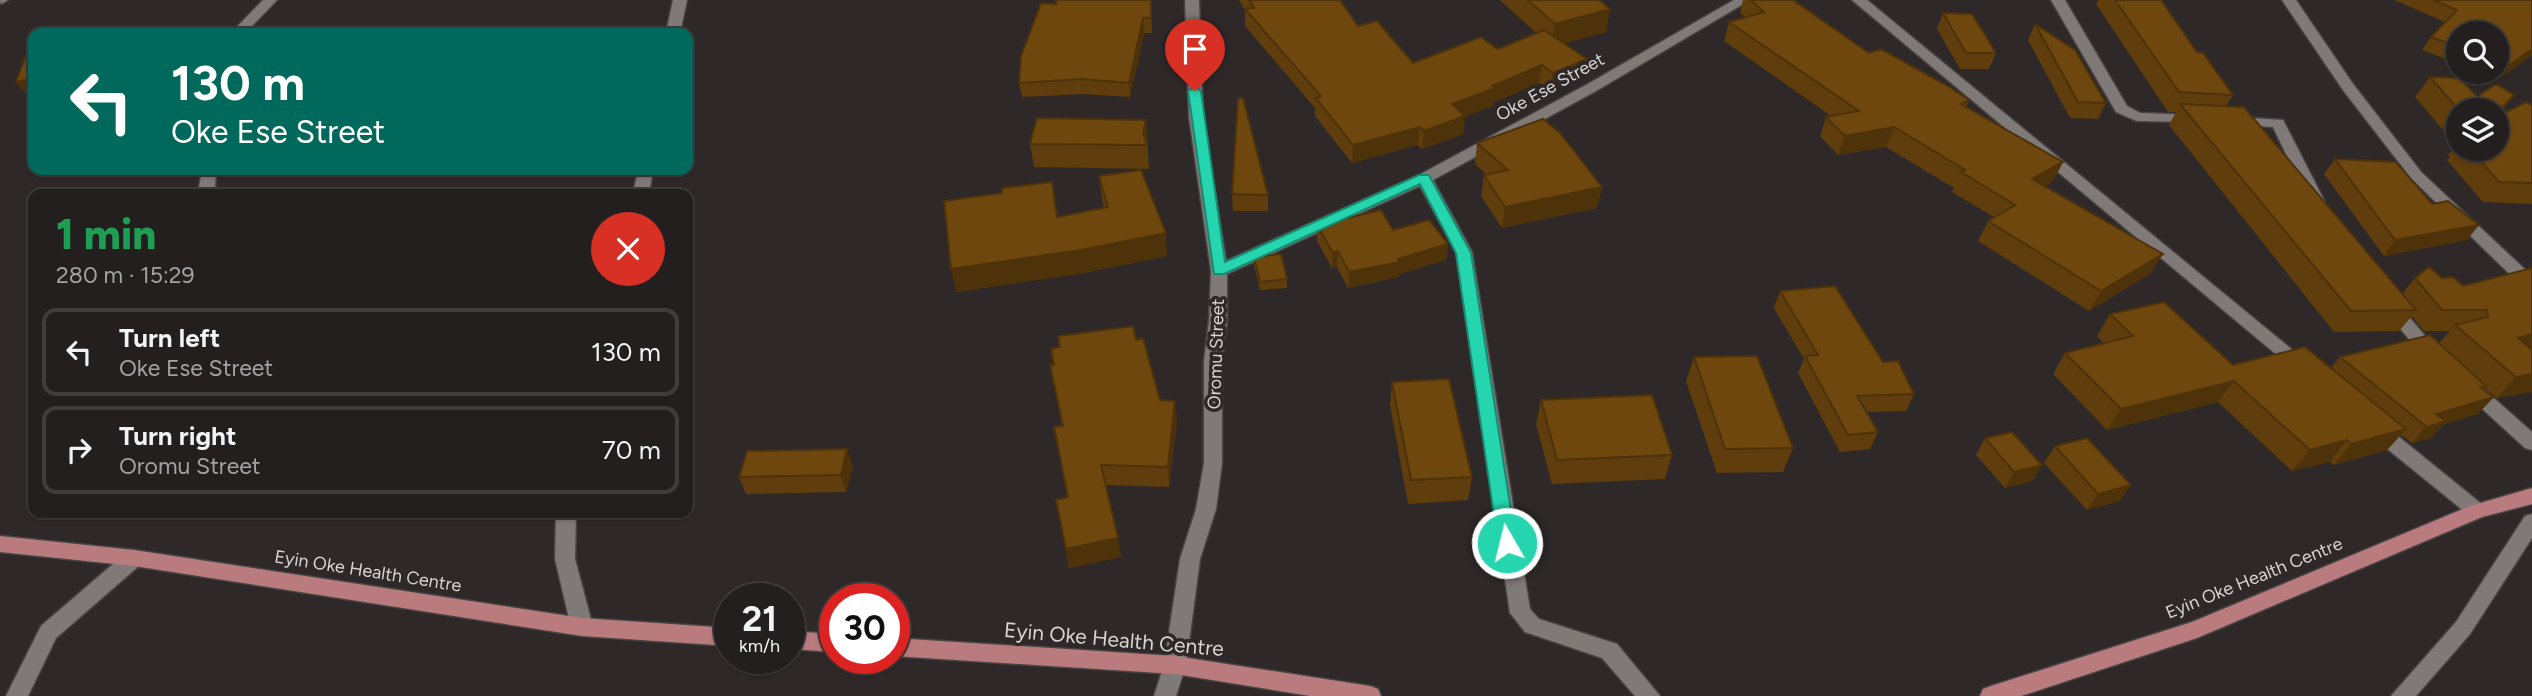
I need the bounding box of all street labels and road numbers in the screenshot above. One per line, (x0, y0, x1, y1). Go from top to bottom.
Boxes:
street label: Oke Ese Street (1492, 48, 1608, 126)
street label: Oromu Street (1203, 298, 1229, 410)
street label: Eyin Oke Health Centre (2162, 532, 2346, 624)
street label: Eyin Oke Health Centre (273, 545, 463, 597)
street label: Eyin Oke Health Centre (1003, 617, 1225, 661)

